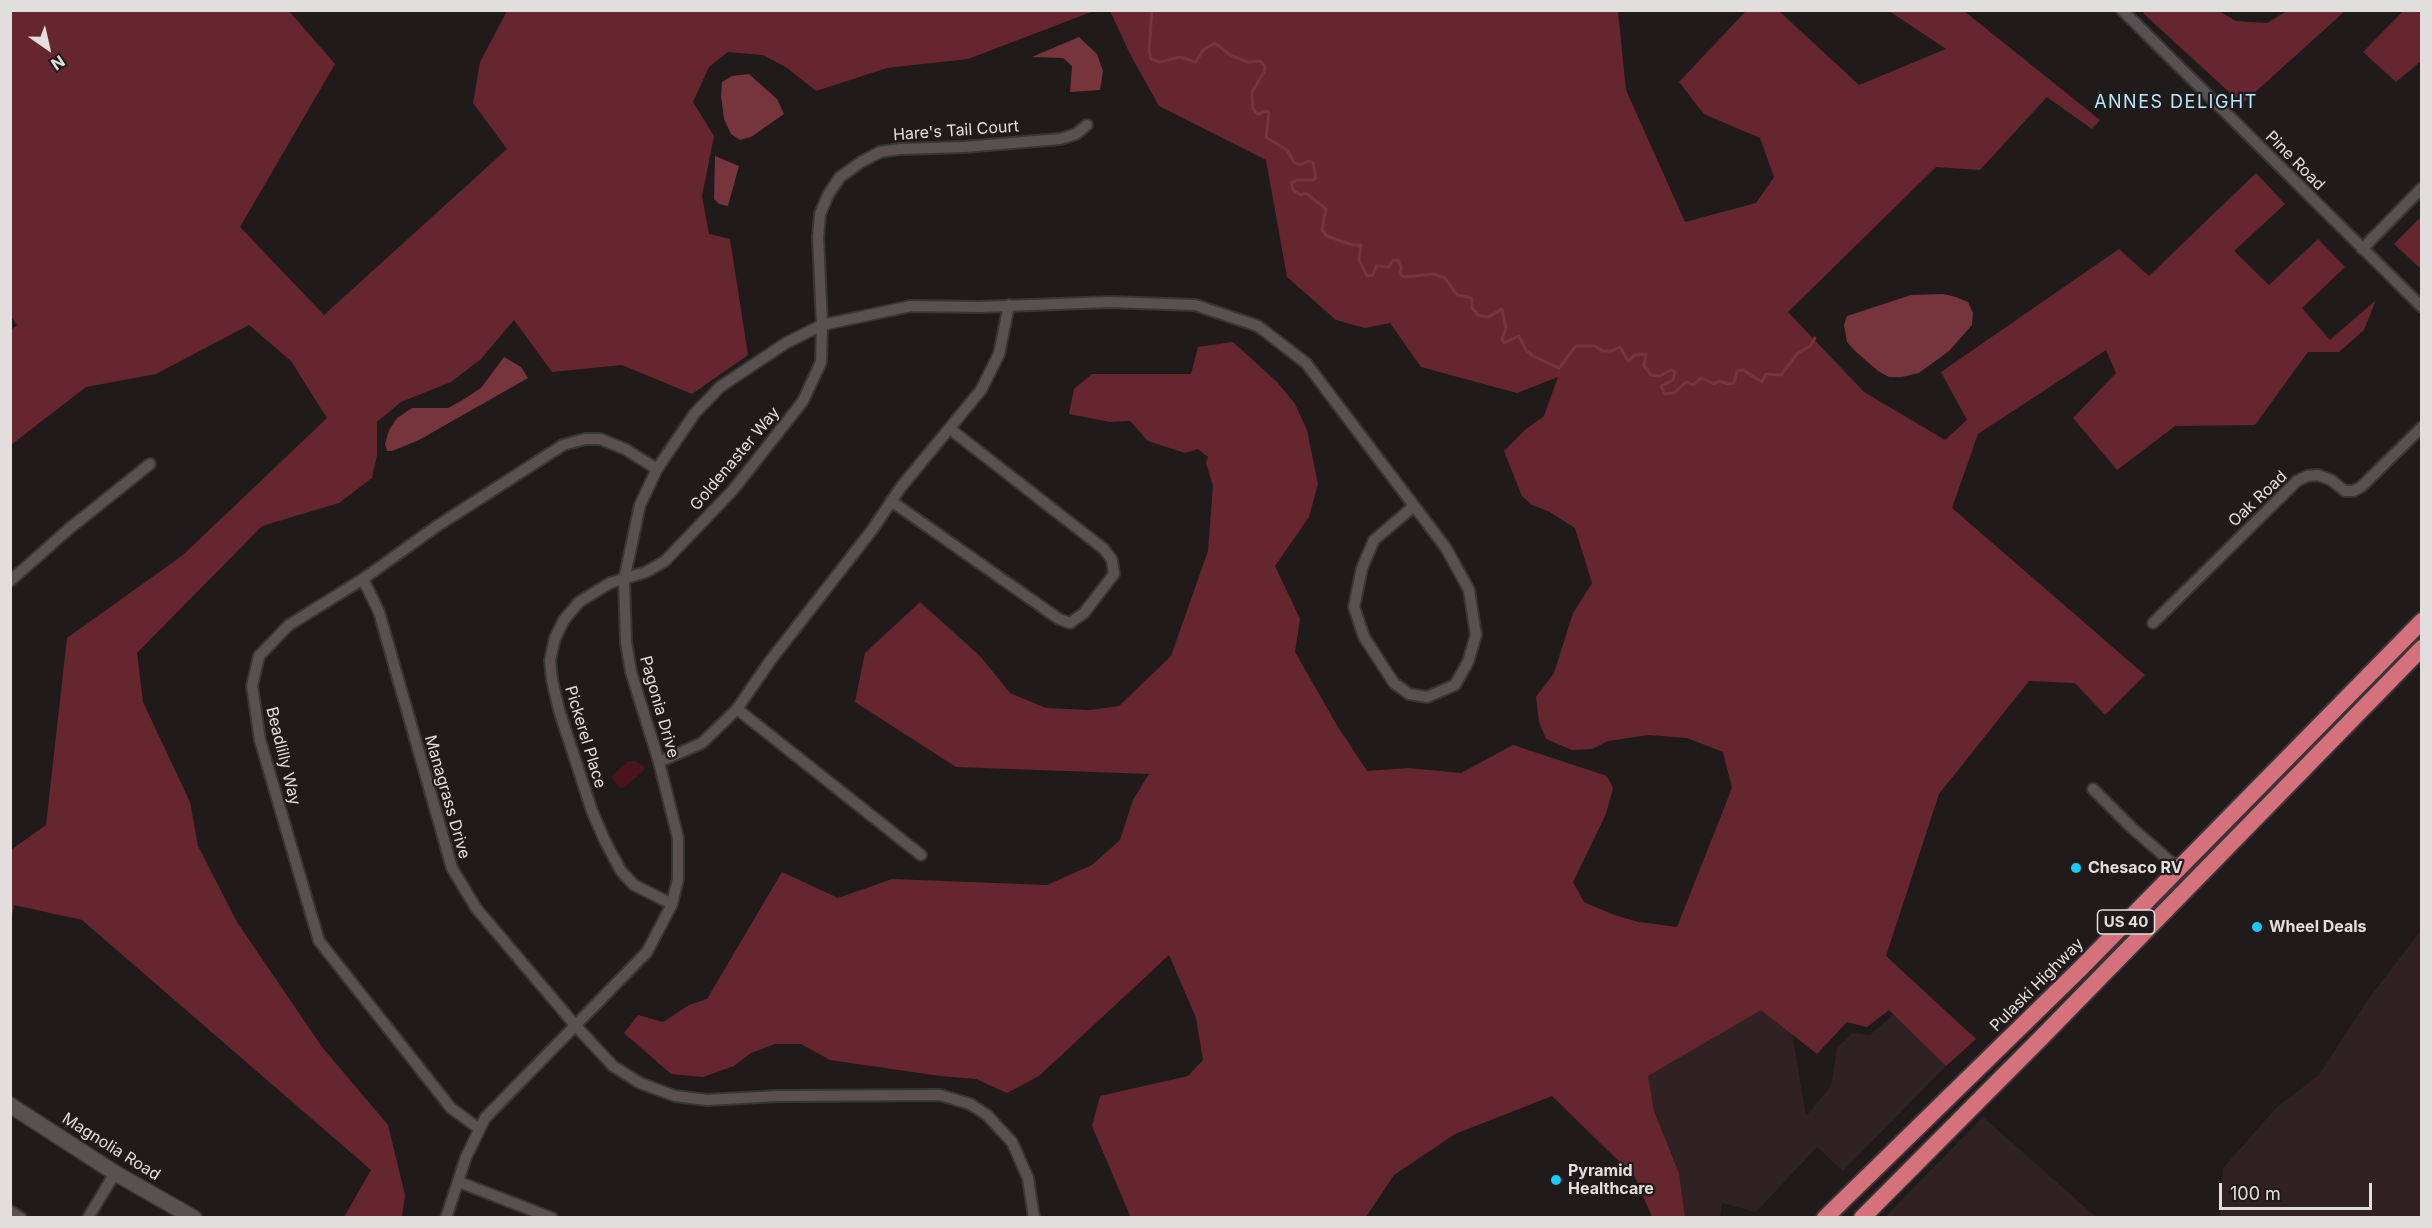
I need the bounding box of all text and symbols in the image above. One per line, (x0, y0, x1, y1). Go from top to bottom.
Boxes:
north arrow (18, 18, 78, 78)
text: N (47, 51, 69, 75)
district label: ANNES DELIGHT (2094, 92, 2258, 114)
street label: Hare's Tail Court (892, 117, 1020, 145)
street label: Pine Road (2261, 127, 2329, 195)
street label: Goldenaster Way (686, 403, 784, 515)
street label: Oak Road (2225, 467, 2291, 531)
street label: Pagonia Drive (635, 654, 683, 760)
street label: Pickerel Place (560, 684, 610, 790)
street label: Beadlilly Way (262, 705, 304, 807)
street label: Managrass Drive (420, 733, 474, 861)
place label: Chesaco RV (2088, 858, 2183, 878)
marker: Chesaco RV (2069, 861, 2083, 875)
road number: US 40 (2098, 910, 2154, 934)
place label: Wheel Deals (2269, 917, 2367, 937)
marker: Wheel Deals (2250, 920, 2264, 934)
street label: Pulaski Highway (1986, 934, 2088, 1036)
street label: Magnolia Road (58, 1109, 164, 1185)
place label: Pyramid Healthcare (1568, 1161, 1654, 1199)
scale bar (2222, 1171, 2375, 1209)
marker: Pyramid Healthcare (1549, 1173, 1563, 1187)
text: 100 m (2230, 1183, 2281, 1204)

